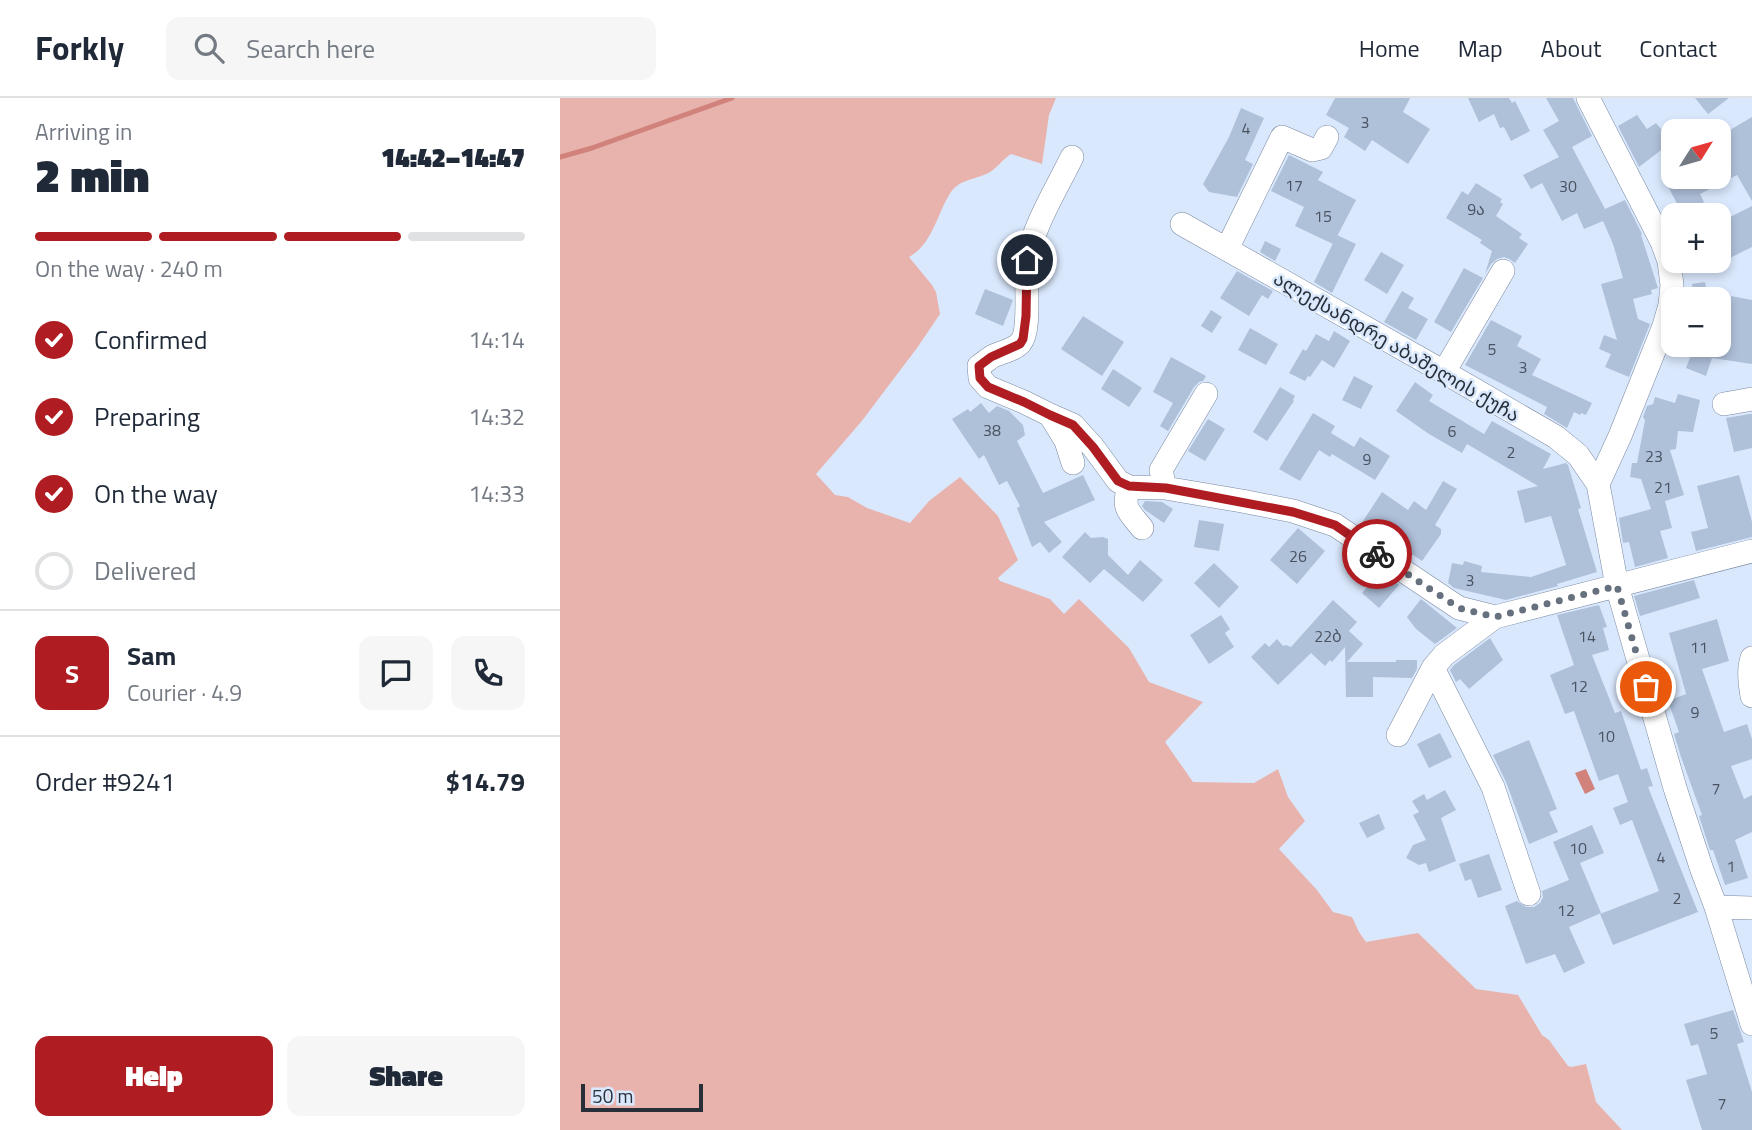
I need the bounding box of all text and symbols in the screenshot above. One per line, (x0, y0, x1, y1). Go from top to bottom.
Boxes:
search box (166, 17, 656, 80)
text: Forkly (35, 23, 124, 73)
icon: search (190, 29, 228, 67)
text: Search here (246, 29, 375, 68)
text: Home (1359, 30, 1420, 66)
text: Map (1458, 30, 1503, 66)
text: About (1541, 30, 1601, 66)
text: Contact (1639, 30, 1717, 66)
house number: 3 (1361, 110, 1369, 134)
text: Arriving in (35, 114, 132, 149)
house number: 4 (1242, 116, 1251, 140)
north arrow (1661, 119, 1731, 189)
map controls (1661, 119, 1731, 357)
text: 14:42–14:47 (381, 138, 525, 177)
text: 2 min (35, 140, 149, 210)
house number: 17 (1285, 173, 1303, 197)
house number: 30 (1559, 174, 1577, 198)
house number: 9ა (1467, 197, 1485, 221)
button: + (1661, 203, 1731, 273)
house number: 15 (1314, 204, 1332, 228)
pin (997, 230, 1057, 290)
icon: home (1008, 241, 1046, 279)
text: On the way · 240 m (35, 251, 223, 286)
street label: ალექსანდრე აბაშელის ქუჩა (1268, 263, 1526, 429)
button: − (1661, 287, 1731, 357)
text: Confirmed (94, 320, 208, 359)
icon: check (35, 321, 73, 359)
text: 14:14 (468, 322, 525, 357)
house number: 5 (1488, 337, 1497, 361)
house number: 3 (1519, 355, 1527, 379)
text: Preparing (94, 397, 200, 436)
icon: check (35, 398, 73, 436)
text: 14:32 (468, 399, 525, 434)
house number: 38 (983, 418, 1001, 442)
house number: 6 (1448, 419, 1457, 443)
house number: 2 (1507, 440, 1515, 464)
house number: 23 (1645, 444, 1663, 468)
house number: 9 (1363, 447, 1372, 471)
text: On the way (94, 474, 218, 513)
icon: check (35, 475, 73, 513)
house number: 21 (1654, 475, 1672, 499)
text: 14:33 (468, 476, 525, 511)
courier (1342, 519, 1412, 589)
icon: bike (1358, 535, 1396, 573)
house number: 26 (1289, 544, 1307, 568)
text: Delivered (94, 551, 197, 590)
house number: 3 (1466, 568, 1474, 592)
house number: 22ბ (1314, 624, 1342, 648)
house number: 14 (1578, 624, 1596, 648)
house number: 11 (1690, 635, 1708, 659)
text: Sam (127, 636, 176, 675)
button: chat (359, 636, 433, 710)
button: phone (451, 636, 525, 710)
text: S (65, 654, 79, 693)
pin (1616, 657, 1676, 717)
icon: bag (1627, 668, 1665, 706)
house number: 12 (1570, 674, 1588, 698)
text: Courier · 4.9 (127, 675, 242, 710)
house number: 9 (1691, 700, 1700, 724)
house number: 10 (1597, 724, 1615, 748)
text: Order #9241 (35, 762, 175, 801)
text: $14.79 (446, 762, 525, 801)
house number: 7 (1712, 776, 1720, 800)
house number: 10 (1569, 836, 1587, 860)
house number: 4 (1657, 845, 1666, 869)
house number: 1 (1727, 854, 1735, 878)
house number: 2 (1673, 886, 1681, 910)
house number: 12 (1557, 898, 1575, 922)
house number: 5 (1710, 1021, 1719, 1045)
button: Help (35, 1036, 273, 1116)
button: Share (287, 1036, 525, 1116)
scale bar (581, 1081, 704, 1113)
text: 50 m (592, 1081, 633, 1110)
house number: 7 (1718, 1091, 1726, 1115)

